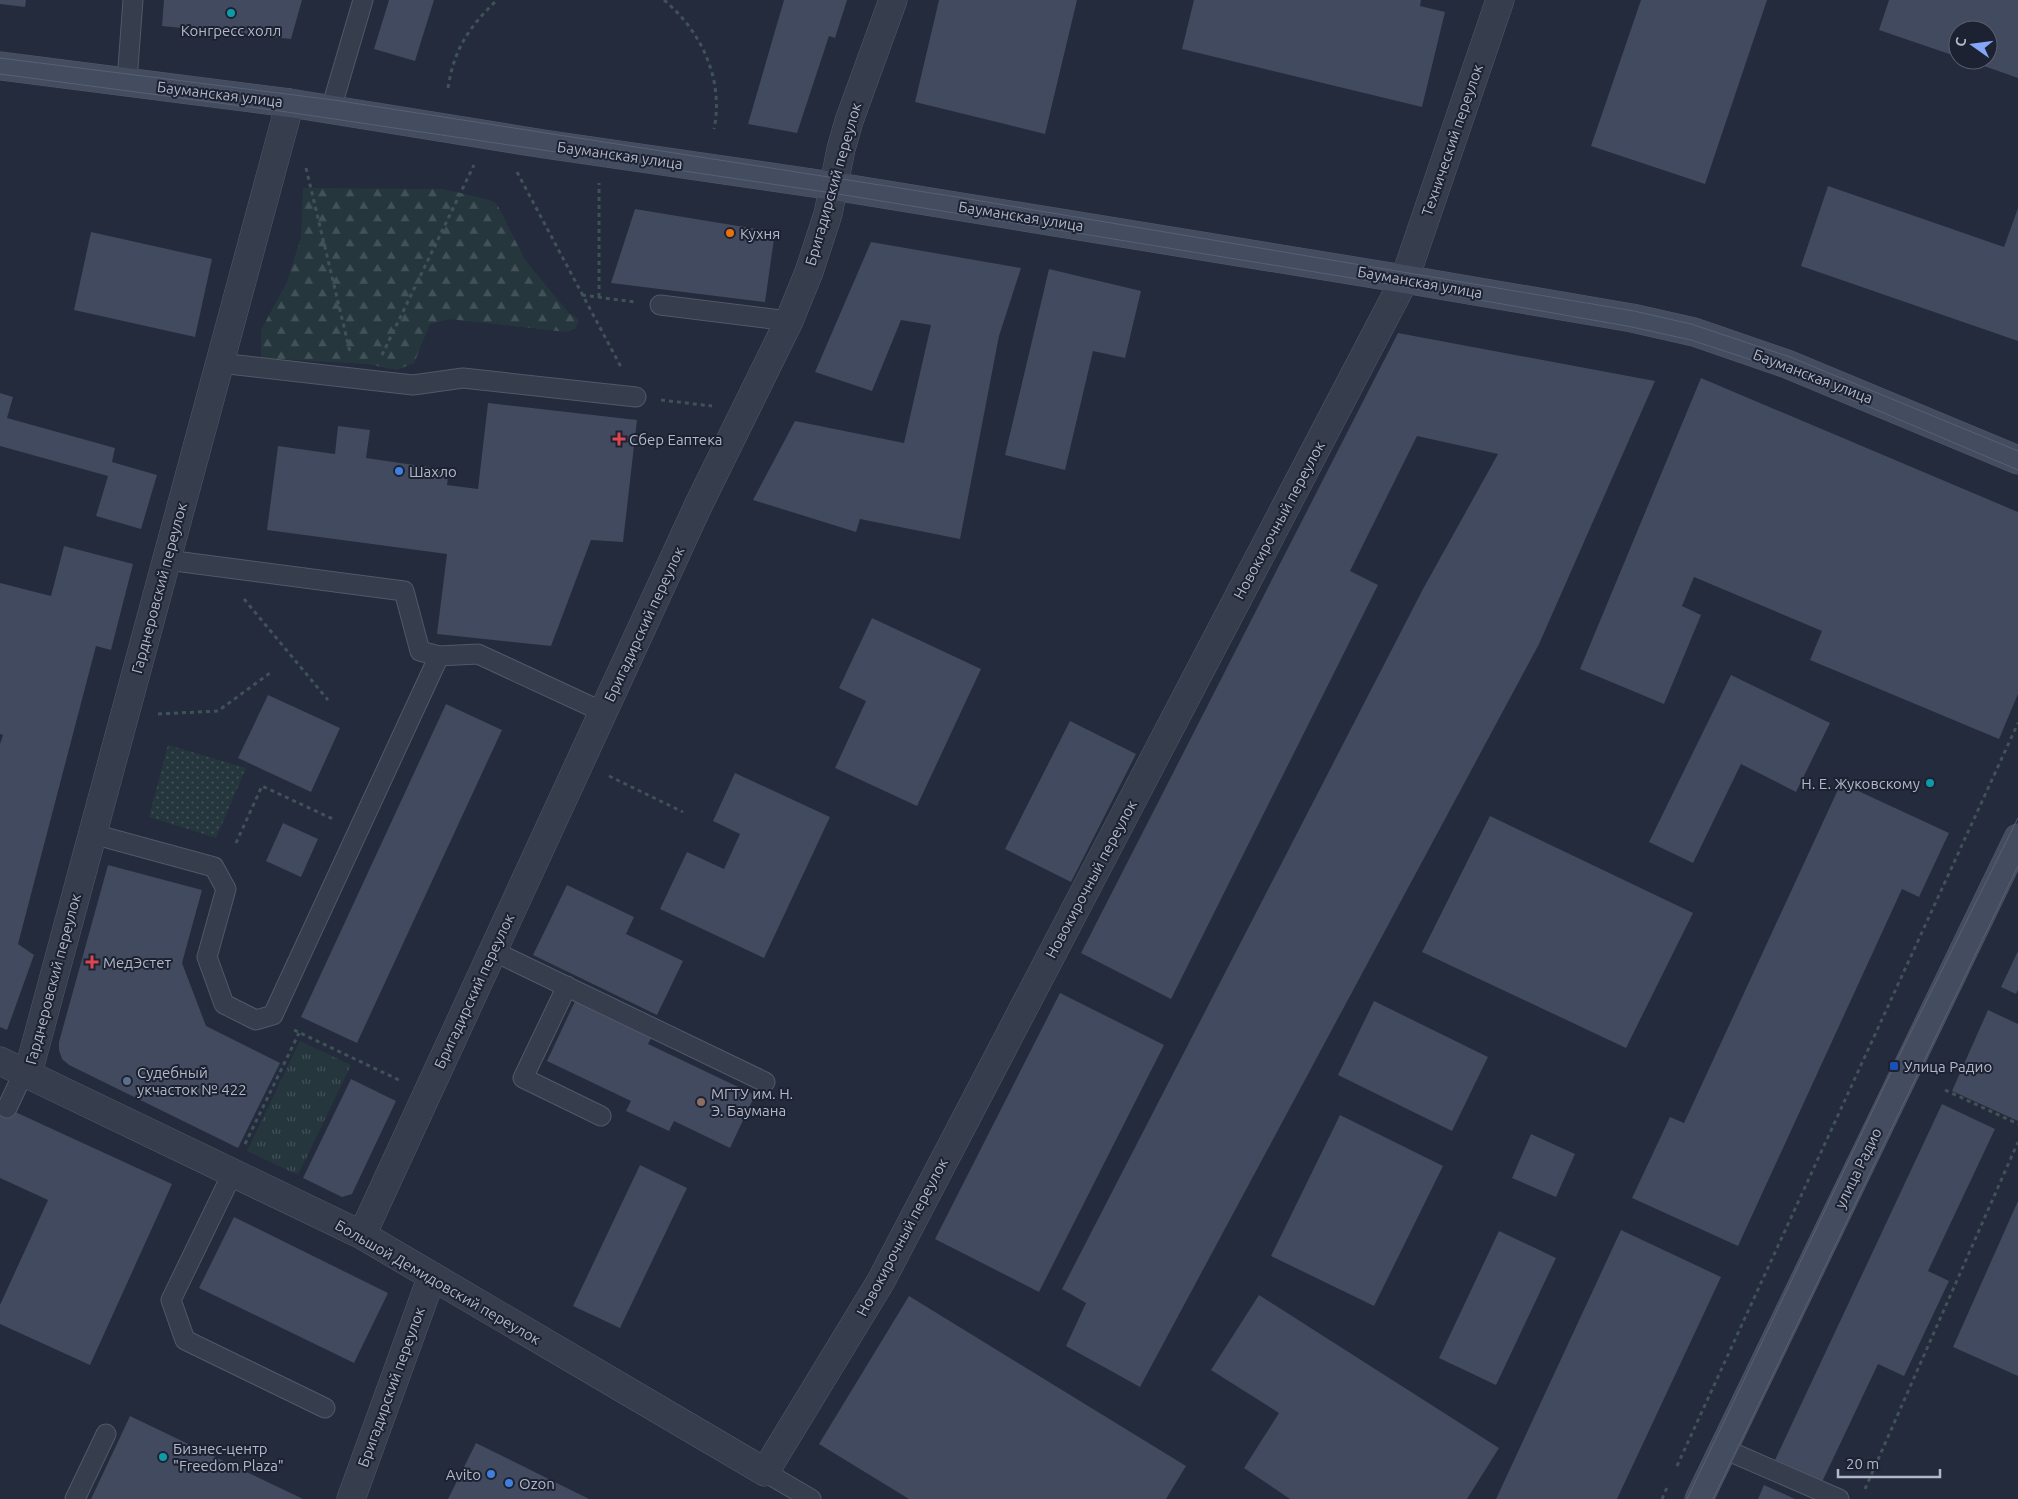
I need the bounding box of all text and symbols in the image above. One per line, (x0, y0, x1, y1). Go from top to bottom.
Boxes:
marker: Конгресс холл (225, 7, 237, 19)
north arrow (1948, 20, 1998, 70)
place label: Конгресс холл (181, 22, 281, 39)
text: С (1952, 36, 1969, 48)
street label: Технический переулок (1418, 62, 1486, 218)
street label: Бауманская улица (156, 78, 284, 110)
street label: Бригадирский переулок (802, 100, 865, 268)
street label: Бауманская улица (556, 138, 684, 172)
street label: Бауманская улица (957, 198, 1085, 234)
place label: Кухня (740, 225, 780, 242)
marker: Кухня (724, 227, 736, 239)
street label: Бауманская улица (1356, 263, 1484, 301)
street label: Бауманская улица (1751, 345, 1875, 407)
place label: Сбер Еаптека (629, 431, 723, 448)
marker: Сбер Еаптека (613, 433, 625, 445)
street label: Новокирочный переулок (1230, 438, 1328, 602)
place label: Шахло (409, 463, 457, 480)
marker: Шахло (393, 465, 405, 477)
street label: Гарднеровский переулок (128, 500, 190, 675)
street label: Бригадирский переулок (601, 543, 688, 704)
place label: Н. Е. Жуковскому (1801, 775, 1920, 792)
marker: Н. Е. Жуковскому (1924, 777, 1936, 789)
street label: Новокирочный переулок (1042, 797, 1140, 961)
street label: Гарднеровский переулок (22, 891, 84, 1066)
street label: Бригадирский переулок (431, 910, 518, 1071)
place label: МедЭстет (103, 954, 171, 971)
marker: МедЭстет (85, 955, 99, 969)
place label: Улица Радио (1904, 1058, 1992, 1075)
marker: Улица Радио (1888, 1060, 1900, 1072)
place label: Судебный укчасток № 422 (137, 1064, 247, 1098)
marker: Судебный укчасток № 422 (121, 1075, 133, 1087)
place label: МГТУ им. Н. Э. Баумана (711, 1085, 793, 1119)
marker: МГТУ им. Н. Э. Баумана (695, 1096, 707, 1108)
street label: улица Радио (1831, 1125, 1885, 1211)
street label: Новокирочный переулок (853, 1155, 951, 1319)
street label: Большой Демидовский переулок (332, 1216, 544, 1348)
street label: Бригадирский переулок (354, 1304, 428, 1469)
place label: Бизнес-центр "Freedom Plaza" (173, 1440, 284, 1474)
scale bar (1838, 1446, 1940, 1478)
marker: Бизнес-центр "Freedom Plaza" (157, 1451, 169, 1463)
text: 20 m (1846, 1455, 1879, 1472)
place label: Avito (446, 1466, 481, 1483)
marker: Avito (485, 1468, 497, 1480)
place label: Ozon (519, 1475, 555, 1492)
marker: Ozon (503, 1477, 515, 1489)

